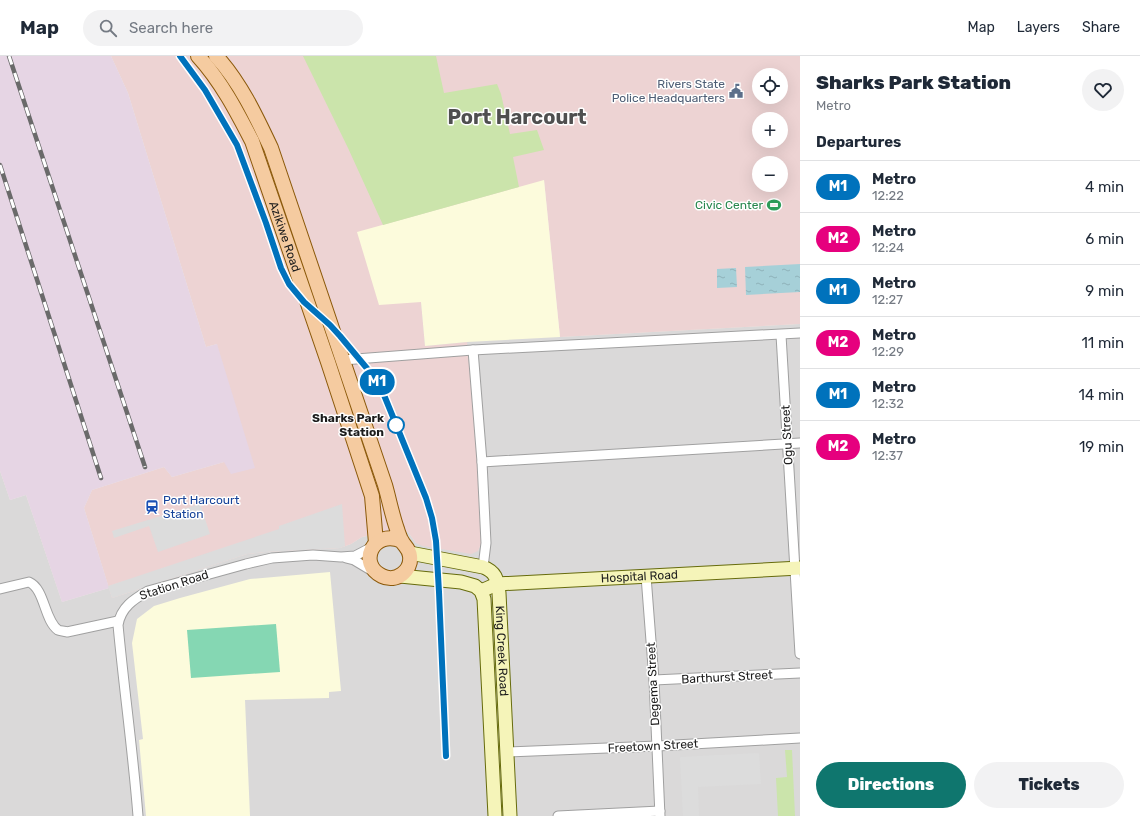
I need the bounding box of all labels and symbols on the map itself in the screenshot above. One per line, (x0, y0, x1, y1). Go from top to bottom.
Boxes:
place label: Rivers State Police Headquarters (612, 77, 725, 105)
public building icon: Rivers State Police Headquarters (728, 83, 744, 99)
district label: Port Harcourt (447, 105, 587, 129)
sports icon: Civic Center (766, 197, 782, 213)
place label: Civic Center (695, 198, 763, 212)
street label: Azikiwe Road (266, 199, 303, 274)
line badge: M1 (359, 369, 395, 395)
street label: Ogu Street (778, 404, 796, 465)
place label: Sharks Park Station (312, 411, 384, 439)
marker: Sharks Park Station (387, 416, 405, 434)
place label: Port Harcourt Station (163, 493, 240, 521)
station icon: Port Harcourt Station (144, 499, 160, 515)
street label: Station Road (138, 567, 210, 603)
street label: Hospital Road (600, 567, 678, 586)
street label: King Creek Road (493, 605, 511, 697)
street label: Degema Street (644, 641, 662, 726)
street label: Barthurst Street (681, 668, 773, 686)
street label: Freetown Street (607, 737, 699, 755)

